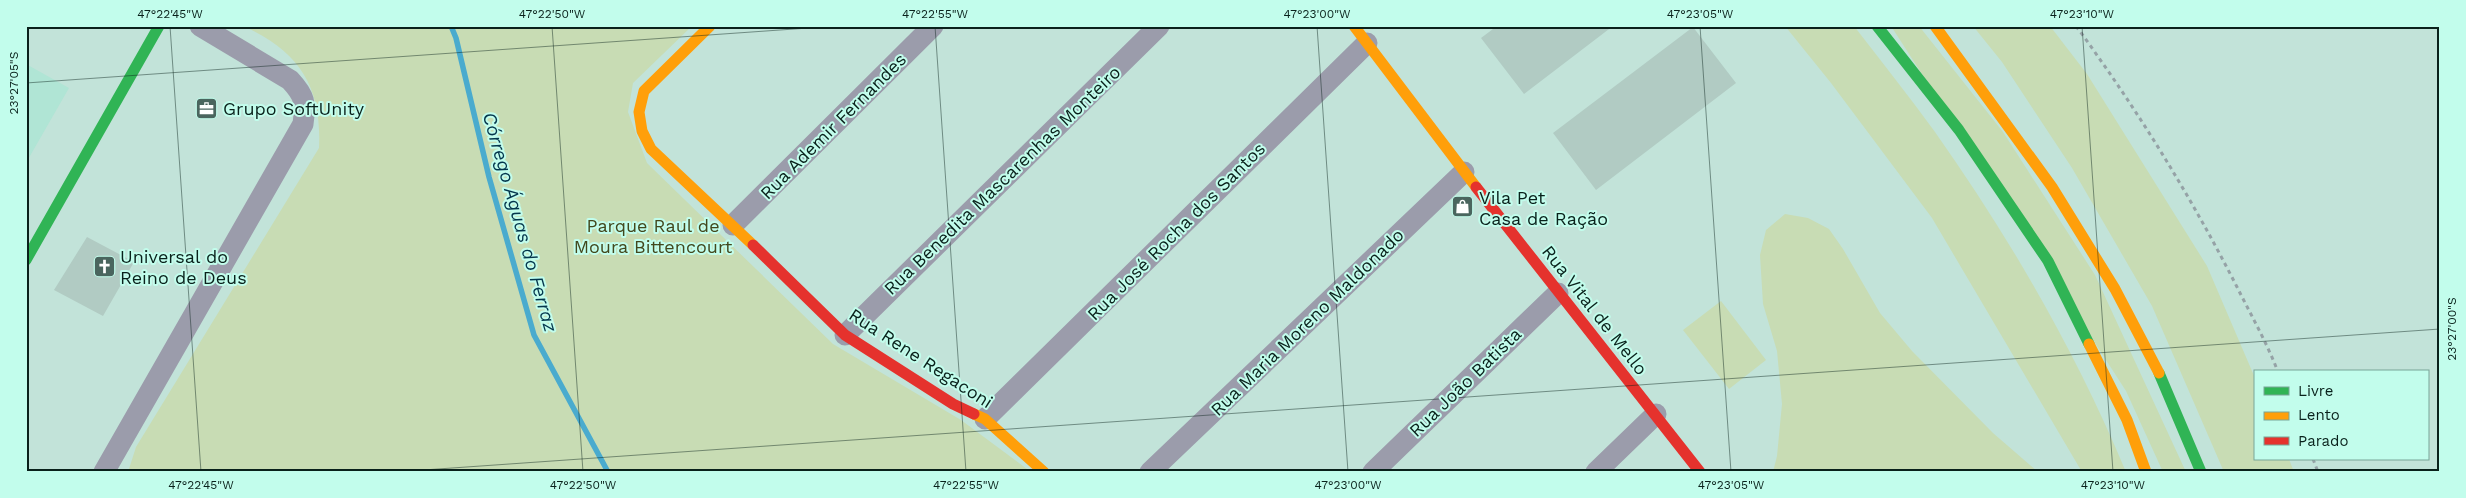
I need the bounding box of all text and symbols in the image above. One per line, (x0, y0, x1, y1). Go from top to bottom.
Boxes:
text: 47°22'45"W (137, 7, 203, 21)
text: 47°22'50"W (519, 7, 586, 21)
text: 47°22'55"W (902, 7, 969, 21)
text: 47°23'00"W (1283, 7, 1351, 21)
text: 47°23'05"W (1667, 7, 1734, 21)
text: 47°23'10"W (2050, 7, 2115, 21)
street label: Rua Ademir Fernandes (756, 49, 910, 203)
text: 23°27'05"S (7, 52, 21, 114)
street label: Rua Benedita Mascarenhas Monteiro (879, 61, 1125, 299)
office icon: Grupo SoftUnity (195, 96, 219, 120)
place label: Grupo SoftUnity (223, 98, 365, 119)
water label: Córrego Águas do Ferraz (478, 110, 562, 335)
street label: Rua José Rocha dos Santos (1083, 138, 1269, 324)
place label: Vila Pet Casa de Ração (1479, 187, 1608, 229)
shop icon: Vila Pet Casa de Ração (1451, 195, 1475, 219)
park label: Parque Raul de Moura Bittencourt (574, 215, 733, 257)
street label: Rua Maria Moreno Maldonado (1206, 224, 1408, 420)
street label: Rua Vital de Mello (1538, 241, 1652, 379)
place label: Universal do Reino de Deus (120, 246, 247, 288)
church icon: Universal do Reino de Deus (92, 254, 116, 278)
text: 23°27'00"S (2445, 297, 2459, 361)
street label: Rua Rene Regaconi (845, 304, 997, 412)
street label: Rua João Batista (1405, 323, 1525, 441)
legend (2254, 370, 2428, 460)
text: Livre (2298, 382, 2333, 400)
text: Lento (2298, 406, 2340, 424)
text: Parado (2298, 432, 2348, 450)
text: 47°22'45"W (168, 478, 234, 492)
text: 47°22'50"W (550, 478, 617, 492)
text: 47°22'55"W (933, 478, 1000, 492)
text: 47°23'00"W (1314, 478, 1382, 492)
text: 47°23'05"W (1698, 478, 1765, 492)
text: 47°23'10"W (2081, 478, 2146, 492)

